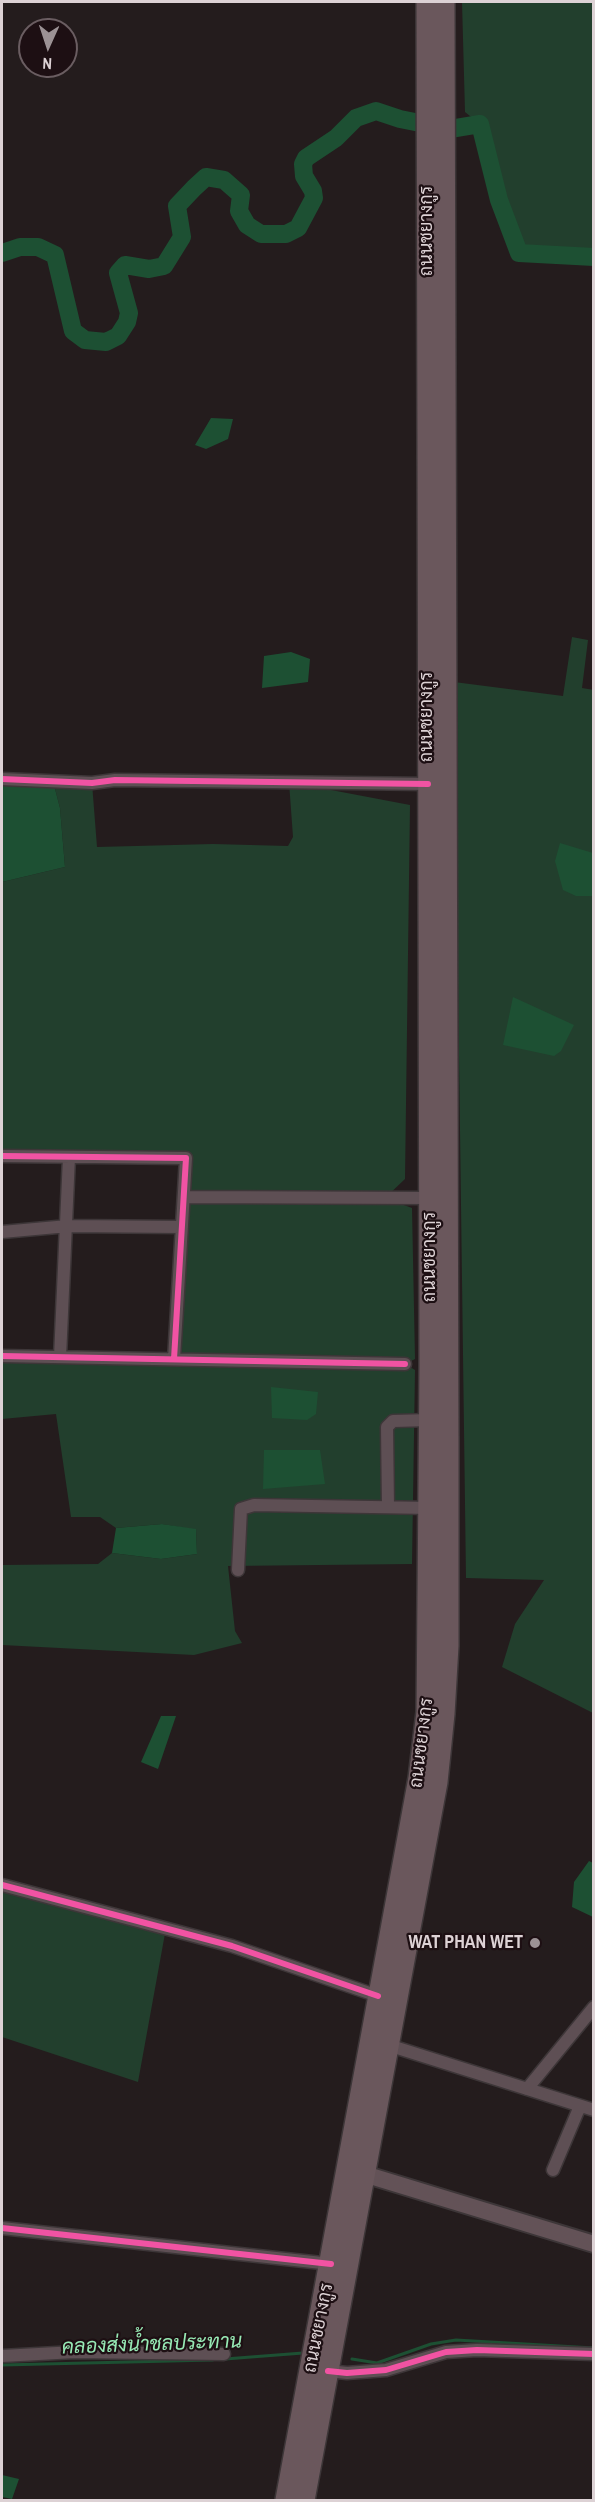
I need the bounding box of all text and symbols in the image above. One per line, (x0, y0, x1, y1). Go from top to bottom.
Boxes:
north arrow (18, 18, 78, 78)
text: N (42, 53, 52, 75)
street label: ถนนชยางกูร (416, 186, 438, 276)
street label: ถนนชยางกูร (416, 672, 438, 762)
street label: ถนนชยางกูร (419, 1212, 441, 1302)
street label: ถนนชยางกูร (406, 1697, 438, 1789)
place label: WAT PHAN WET (408, 1932, 523, 1954)
marker: WAT PHAN WET (528, 1936, 542, 1950)
street label: ถนนชยางกูร (300, 2281, 338, 2375)
water label: คลองส่งน้ำชลประทาน (61, 2330, 243, 2360)

